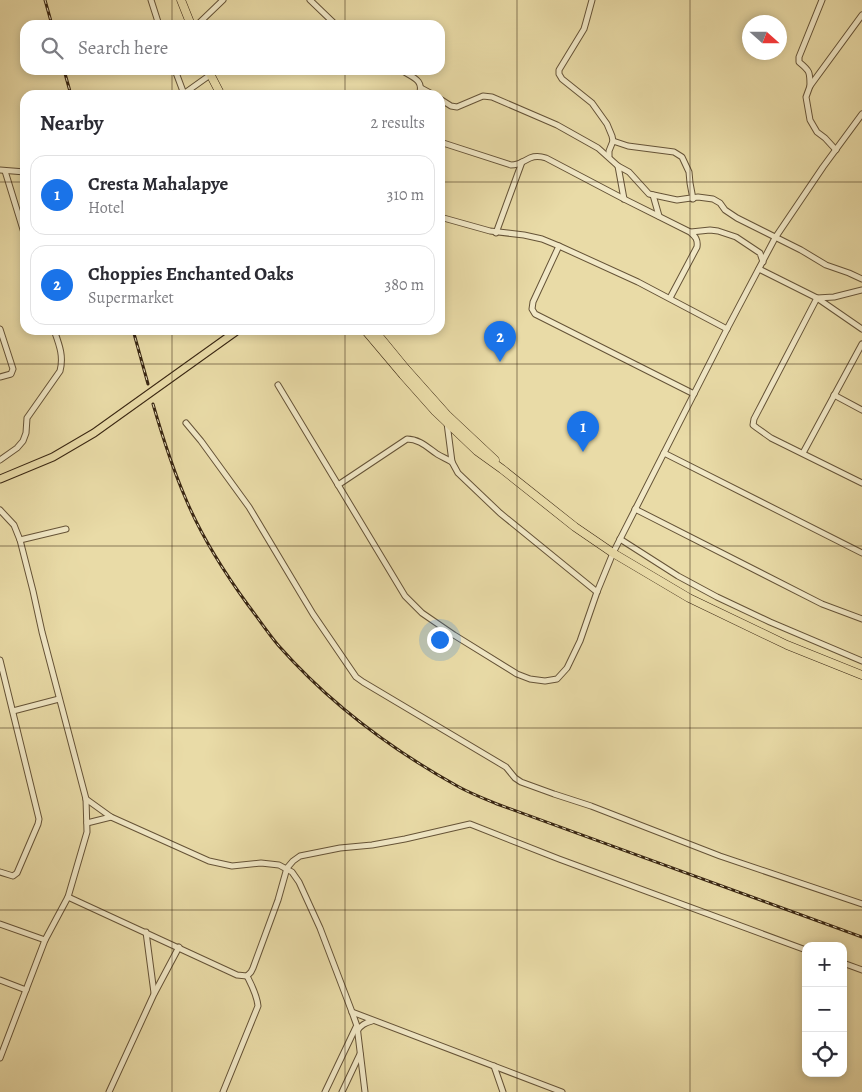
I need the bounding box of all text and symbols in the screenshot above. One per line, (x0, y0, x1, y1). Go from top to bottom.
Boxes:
north arrow (742, 15, 787, 60)
search box (20, 20, 445, 75)
icon: search (38, 34, 66, 62)
text: Search here (78, 35, 168, 61)
text: Nearby (40, 109, 103, 137)
text: 2 results (370, 112, 425, 134)
text: Cresta Mahalapye (88, 171, 228, 197)
text: 1 (54, 184, 60, 206)
text: 310 m (387, 184, 424, 206)
text: Hotel (88, 197, 124, 219)
text: Choppies Enchanted Oaks (88, 261, 294, 287)
text: 2 (53, 274, 61, 296)
text: 380 m (385, 274, 424, 296)
text: Supermarket (88, 287, 174, 309)
pin: 2 (484, 321, 516, 362)
pin: 1 (567, 411, 599, 452)
your location (427, 627, 453, 653)
map controls (802, 942, 847, 1077)
button: + (802, 942, 847, 987)
button: − (802, 987, 847, 1032)
button: locate (802, 1032, 847, 1077)

